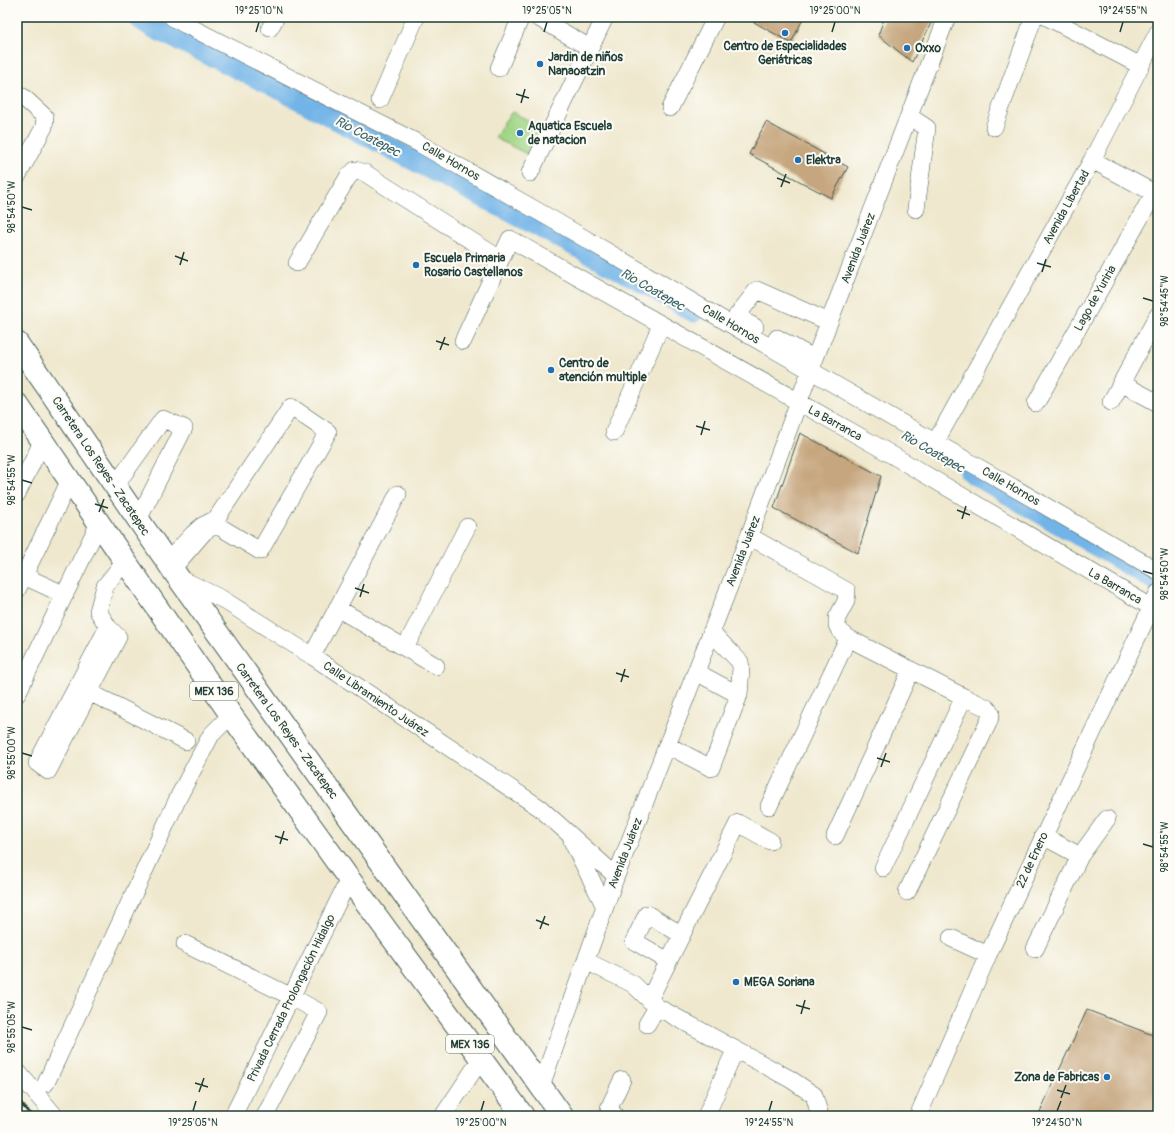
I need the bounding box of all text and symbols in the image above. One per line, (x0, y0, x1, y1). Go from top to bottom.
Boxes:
text: 19°25'10"N (235, 5, 283, 17)
text: 19°25'05"N (522, 5, 572, 17)
text: 19°25'00"N (810, 5, 861, 17)
text: 19°24'55"N (1099, 5, 1147, 17)
marker: Centro de Especialidades Geriátricas (780, 28, 790, 38)
place label: Centro de Especialidades Geriátricas (724, 39, 847, 68)
place label: Oxxo (915, 41, 942, 56)
marker: Oxxo (902, 43, 912, 53)
place label: Jardin de niños Nanaoatzin (548, 50, 623, 79)
marker: Jardin de niños Nanaoatzin (535, 59, 545, 69)
water label: Rio Coatepec (332, 113, 404, 161)
place label: Aquatica Escuela de natacion (528, 119, 612, 148)
marker: Aquatica Escuela de natacion (515, 128, 525, 138)
street label: Calle Hornos (419, 139, 483, 184)
place label: Elektra (806, 153, 841, 168)
marker: Elektra (793, 155, 803, 165)
street label: Avenida Libertad (1040, 167, 1093, 247)
text: 98°54'50"W (6, 180, 18, 233)
street label: Avenida Juárez (838, 211, 879, 286)
place label: Escuela Primaria Rosario Castellanos (424, 251, 523, 280)
marker: Escuela Primaria Rosario Castellanos (411, 260, 421, 270)
street label: Lago de Yuriria (1071, 262, 1120, 334)
water label: Rio Coatepec (618, 265, 688, 315)
text: 98°54'45"W (1159, 275, 1171, 327)
street label: Calle Hornos (699, 301, 763, 348)
place label: Centro de atención multiple (559, 356, 648, 385)
marker: Centro de atención multiple (546, 365, 556, 375)
street label: Carretera Los Reyes - Zacatepec (48, 394, 153, 539)
street label: La Barranca (805, 402, 865, 445)
water label: Rio Coatepec (898, 427, 968, 477)
text: 98°54'55"W (6, 454, 18, 506)
street label: Calle Hornos (979, 464, 1043, 509)
street label: Avenida Juárez (723, 514, 764, 589)
text: 98°54'50"W (1159, 547, 1171, 600)
street label: La Barranca (1085, 565, 1145, 608)
street label: Calle Libramiento Juárez (320, 658, 432, 740)
street label: Carretera Los Reyes - Zacatepec (232, 660, 341, 802)
road number: MEX 136 (190, 682, 238, 700)
text: 98°55'00"W (6, 726, 18, 780)
street label: Avenida Juárez (605, 816, 646, 891)
text: 98°54'55"W (1159, 821, 1171, 873)
street label: 22 de Enero (1013, 829, 1052, 891)
street label: Privada Cerrada Prolongación Hidalgo (244, 911, 339, 1085)
place label: MEGA Soriana (744, 975, 815, 990)
marker: MEGA Soriana (731, 977, 741, 987)
text: 98°55'05"W (6, 1000, 18, 1053)
road number: MEX 136 (446, 1035, 494, 1053)
place label: Zona de Fabricas (1014, 1070, 1100, 1085)
marker: Zona de Fabricas (1102, 1072, 1112, 1082)
text: 19°25'05"N (168, 1117, 218, 1129)
text: 19°25'00"N (456, 1117, 507, 1129)
text: 19°24'55"N (745, 1117, 793, 1129)
text: 19°24'50"N (1032, 1117, 1082, 1129)

